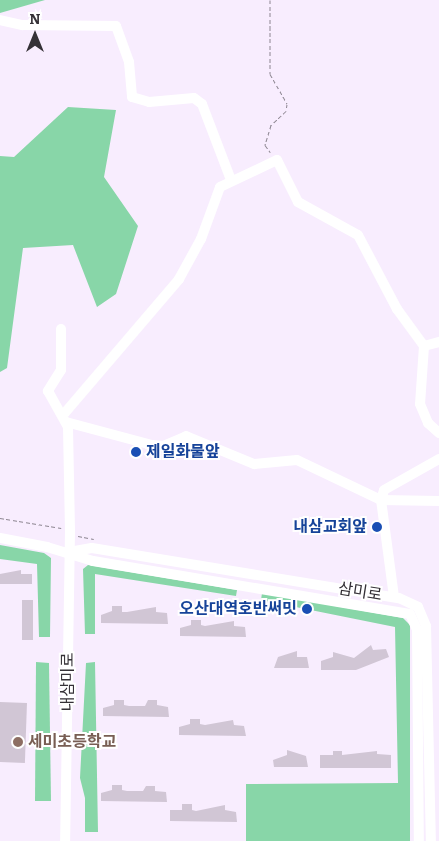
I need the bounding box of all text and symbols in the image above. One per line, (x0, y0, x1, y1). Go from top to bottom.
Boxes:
north arrow (10, 10, 60, 60)
text: N (30, 11, 40, 28)
place label: 제일화물앞 (146, 442, 220, 462)
marker: 제일화물앞 (130, 446, 142, 458)
place label: 내삼교회앞 (293, 517, 367, 537)
marker: 내삼교회앞 (371, 521, 383, 533)
street label: 삼미로 (337, 579, 383, 605)
place label: 오산대역호반써밋 (179, 599, 297, 619)
marker: 오산대역호반써밋 (301, 603, 313, 615)
street label: 내삼미로 (58, 653, 78, 711)
place label: 세미초등학교 (28, 732, 116, 752)
marker: 세미초등학교 (12, 736, 24, 748)

